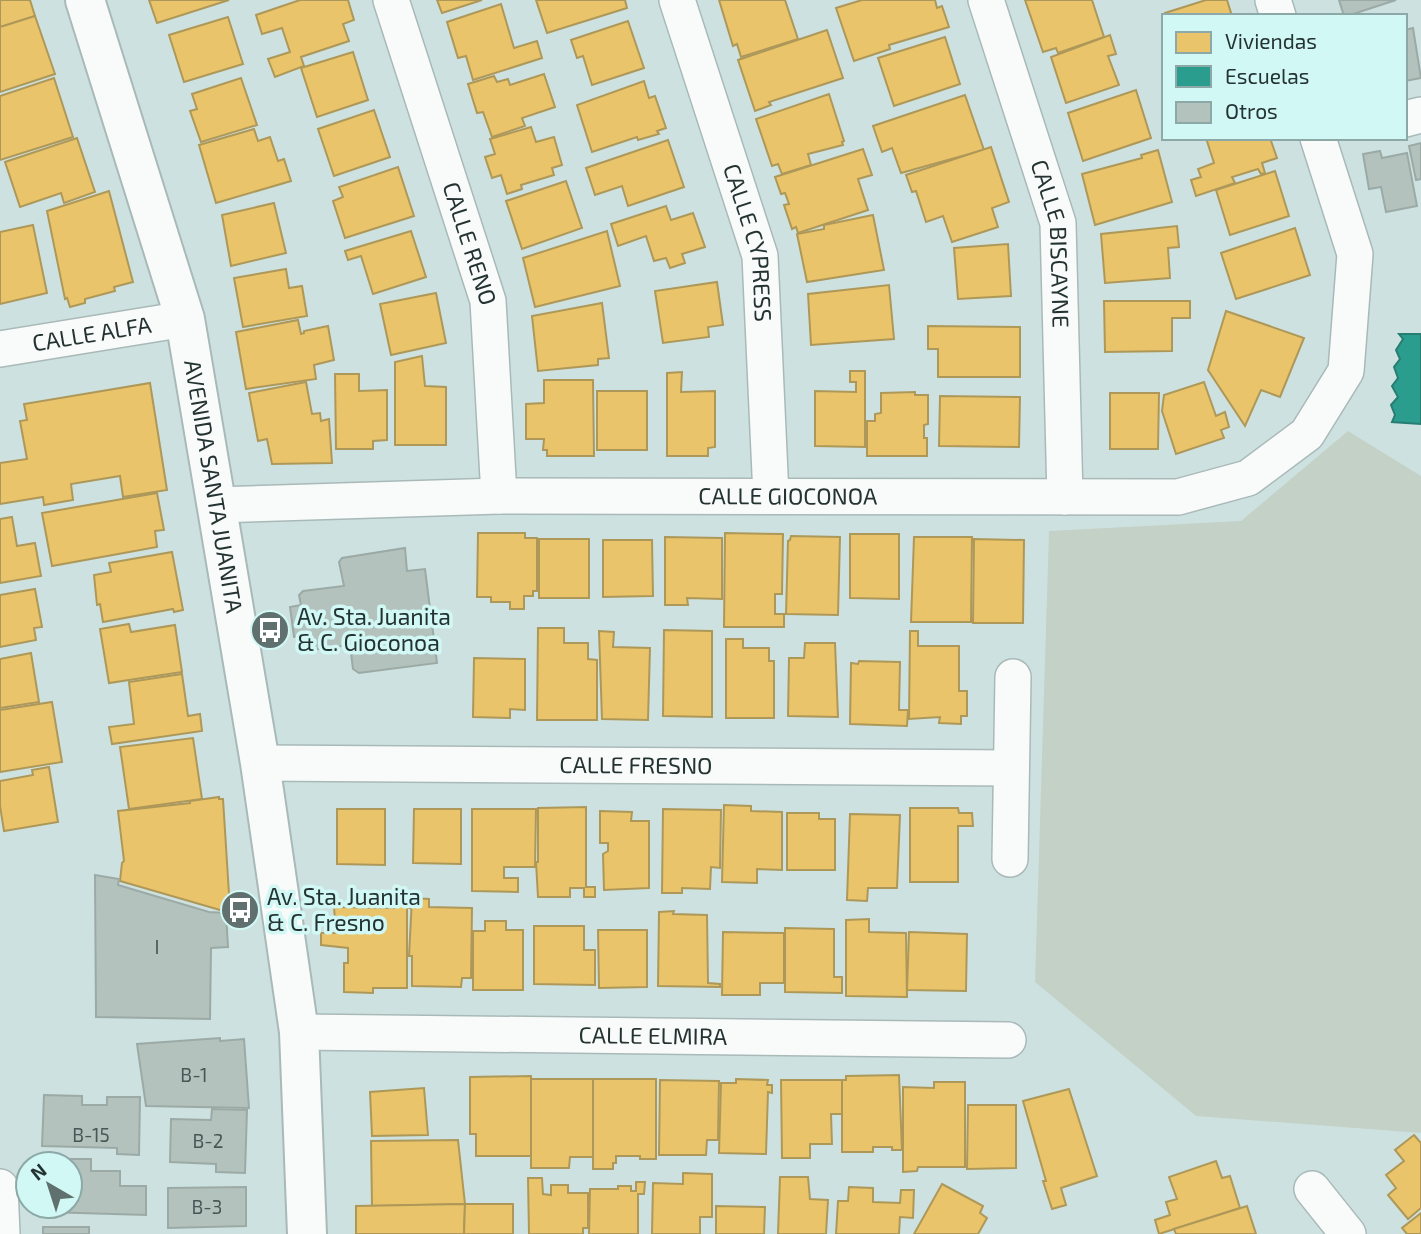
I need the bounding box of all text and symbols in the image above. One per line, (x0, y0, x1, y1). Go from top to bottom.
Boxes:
legend (1162, 14, 1407, 140)
text: Viviendas (1225, 28, 1317, 53)
text: Escuelas (1225, 63, 1309, 88)
text: Otros (1225, 98, 1278, 123)
street label: CALLE BISCAYNE (1025, 156, 1076, 328)
street label: CALLE CYPRESS (718, 160, 778, 322)
street label: CALLE RENO (438, 178, 503, 308)
street label: CALLE ALFA (30, 310, 154, 357)
street label: AVENIDA SANTA JUANITA (179, 357, 250, 616)
street label: CALLE GIOCONOA (698, 481, 878, 510)
place label: Av. Sta. Juanita & C. Gioconoa (297, 602, 451, 656)
bus stop icon: Av. Sta. Juanita & C. Gioconoa (249, 609, 291, 651)
street label: CALLE FRESNO (559, 750, 713, 779)
place label: Av. Sta. Juanita & C. Fresno (267, 882, 421, 936)
bus stop icon: Av. Sta. Juanita & C. Fresno (219, 889, 261, 931)
house number: I (155, 935, 159, 958)
street label: CALLE ELMIRA (579, 1020, 728, 1050)
house number: B-1 (180, 1063, 208, 1086)
house number: B-15 (72, 1123, 110, 1146)
house number: B-2 (193, 1129, 224, 1152)
north arrow (14, 1150, 84, 1220)
text: N (25, 1158, 51, 1185)
house number: B-3 (192, 1195, 222, 1218)

